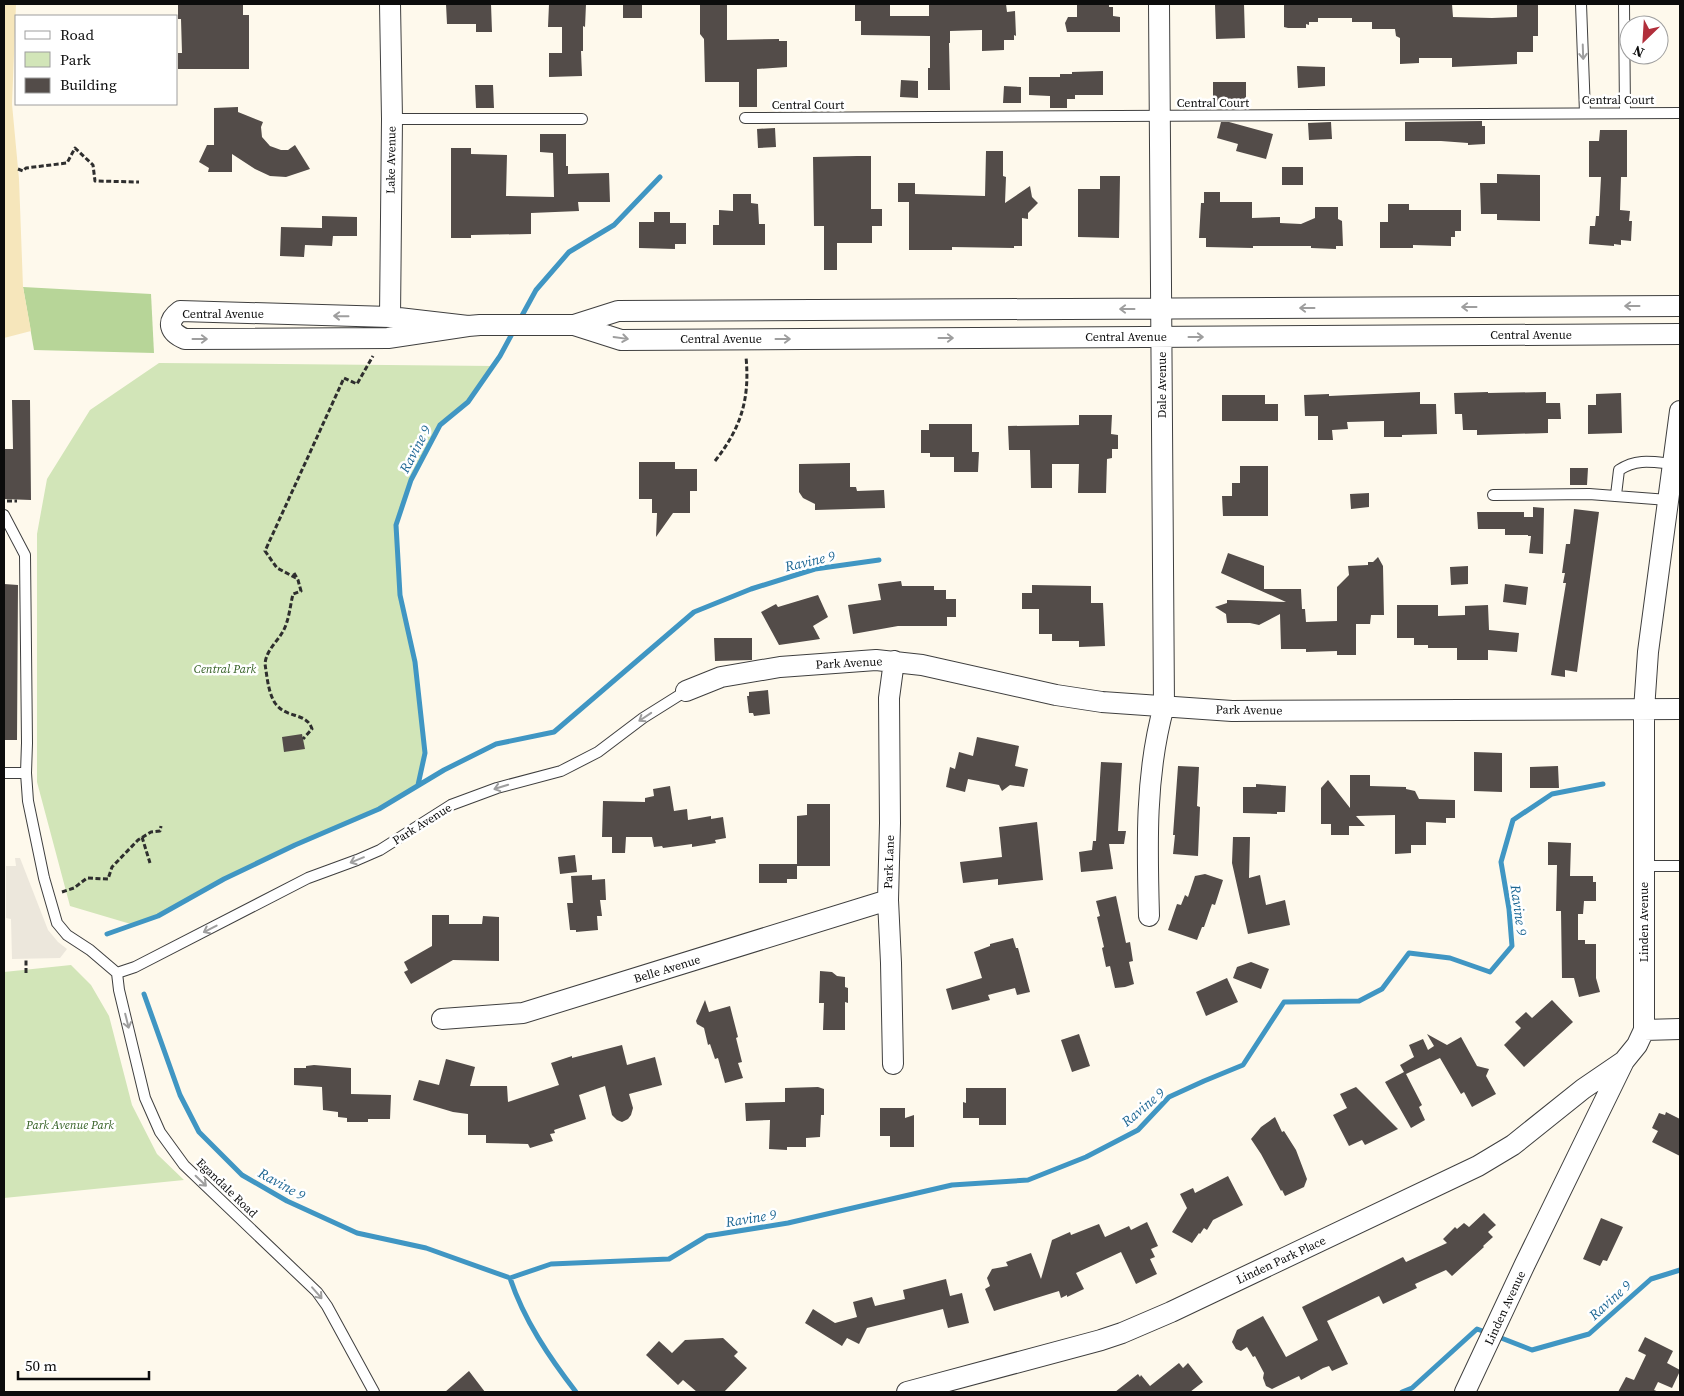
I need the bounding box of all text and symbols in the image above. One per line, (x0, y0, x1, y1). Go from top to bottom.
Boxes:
legend (15, 15, 178, 105)
north arrow (1619, 15, 1669, 65)
text: Road (60, 24, 94, 45)
text: N (1630, 41, 1647, 63)
one-way arrow (1578, 44, 1588, 60)
text: Park (60, 49, 92, 70)
text: Building (60, 74, 117, 95)
street label: Central Court (1582, 92, 1654, 108)
street label: Central Court (1177, 95, 1249, 111)
street label: Central Court (772, 97, 844, 113)
street label: Lake Avenue (382, 126, 400, 194)
one-way arrow (1624, 301, 1640, 311)
one-way arrow (1461, 302, 1478, 312)
one-way arrow (1299, 303, 1315, 313)
one-way arrow (1119, 304, 1135, 314)
street label: Central Avenue (182, 306, 264, 322)
one-way arrow (333, 311, 350, 321)
street label: Central Avenue (1490, 327, 1572, 343)
street label: Central Avenue (1085, 329, 1167, 345)
street label: Central Avenue (680, 331, 762, 347)
one-way arrow (1187, 332, 1203, 342)
one-way arrow (937, 333, 953, 343)
one-way arrow (191, 334, 207, 344)
one-way arrow (612, 334, 628, 344)
one-way arrow (774, 334, 791, 344)
street label: Dale Avenue (1154, 352, 1170, 418)
water label: Ravine 9 (394, 422, 436, 477)
water label: Ravine 9 (782, 546, 837, 577)
street label: Park Avenue (815, 653, 883, 673)
park label: Central Park (194, 661, 256, 677)
street label: Park Avenue (1215, 701, 1283, 719)
one-way arrow (638, 712, 652, 722)
one-way arrow (493, 783, 509, 793)
street label: Park Avenue (389, 800, 455, 848)
street label: Park Lane (880, 835, 898, 889)
one-way arrow (350, 856, 365, 865)
water label: Ravine 9 (1505, 882, 1532, 937)
street label: Linden Avenue (1636, 882, 1652, 962)
one-way arrow (203, 924, 218, 934)
street label: Belle Avenue (632, 951, 702, 987)
one-way arrow (123, 1012, 132, 1028)
water label: Ravine 9 (1116, 1083, 1169, 1132)
park label: Park Avenue Park (25, 1117, 114, 1133)
street label: Egandale Road (193, 1155, 261, 1221)
water label: Ravine 9 (254, 1162, 309, 1205)
one-way arrow (194, 1174, 206, 1186)
water label: Ravine 9 (723, 1204, 778, 1232)
street label: Linden Park Place (1234, 1232, 1328, 1288)
street label: Linden Avenue (1481, 1268, 1529, 1348)
water label: Ravine 9 (1584, 1275, 1636, 1325)
one-way arrow (312, 1287, 323, 1300)
scale bar (18, 1348, 149, 1380)
text: 50 m (25, 1355, 57, 1376)

